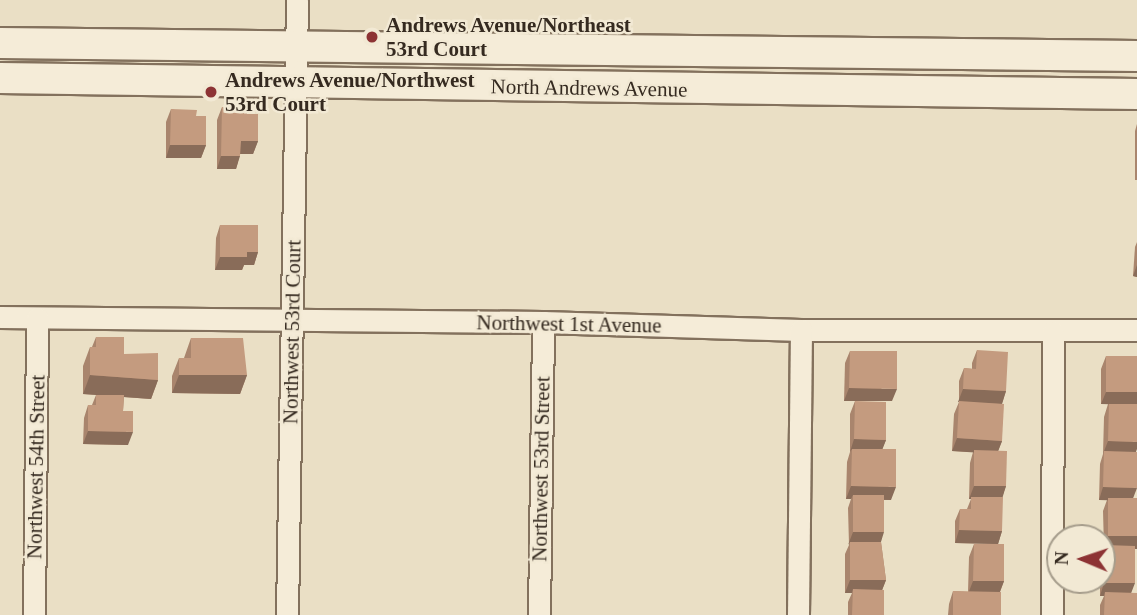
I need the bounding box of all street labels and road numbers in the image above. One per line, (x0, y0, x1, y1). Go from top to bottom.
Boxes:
street label: North Andrews Avenue (489, 74, 689, 102)
street label: Northwest 53rd Court (278, 240, 306, 424)
street label: Northwest 1st Avenue (476, 310, 662, 338)
street label: Northwest 54th Street (22, 375, 50, 559)
street label: Northwest 53rd Street (527, 376, 555, 562)

